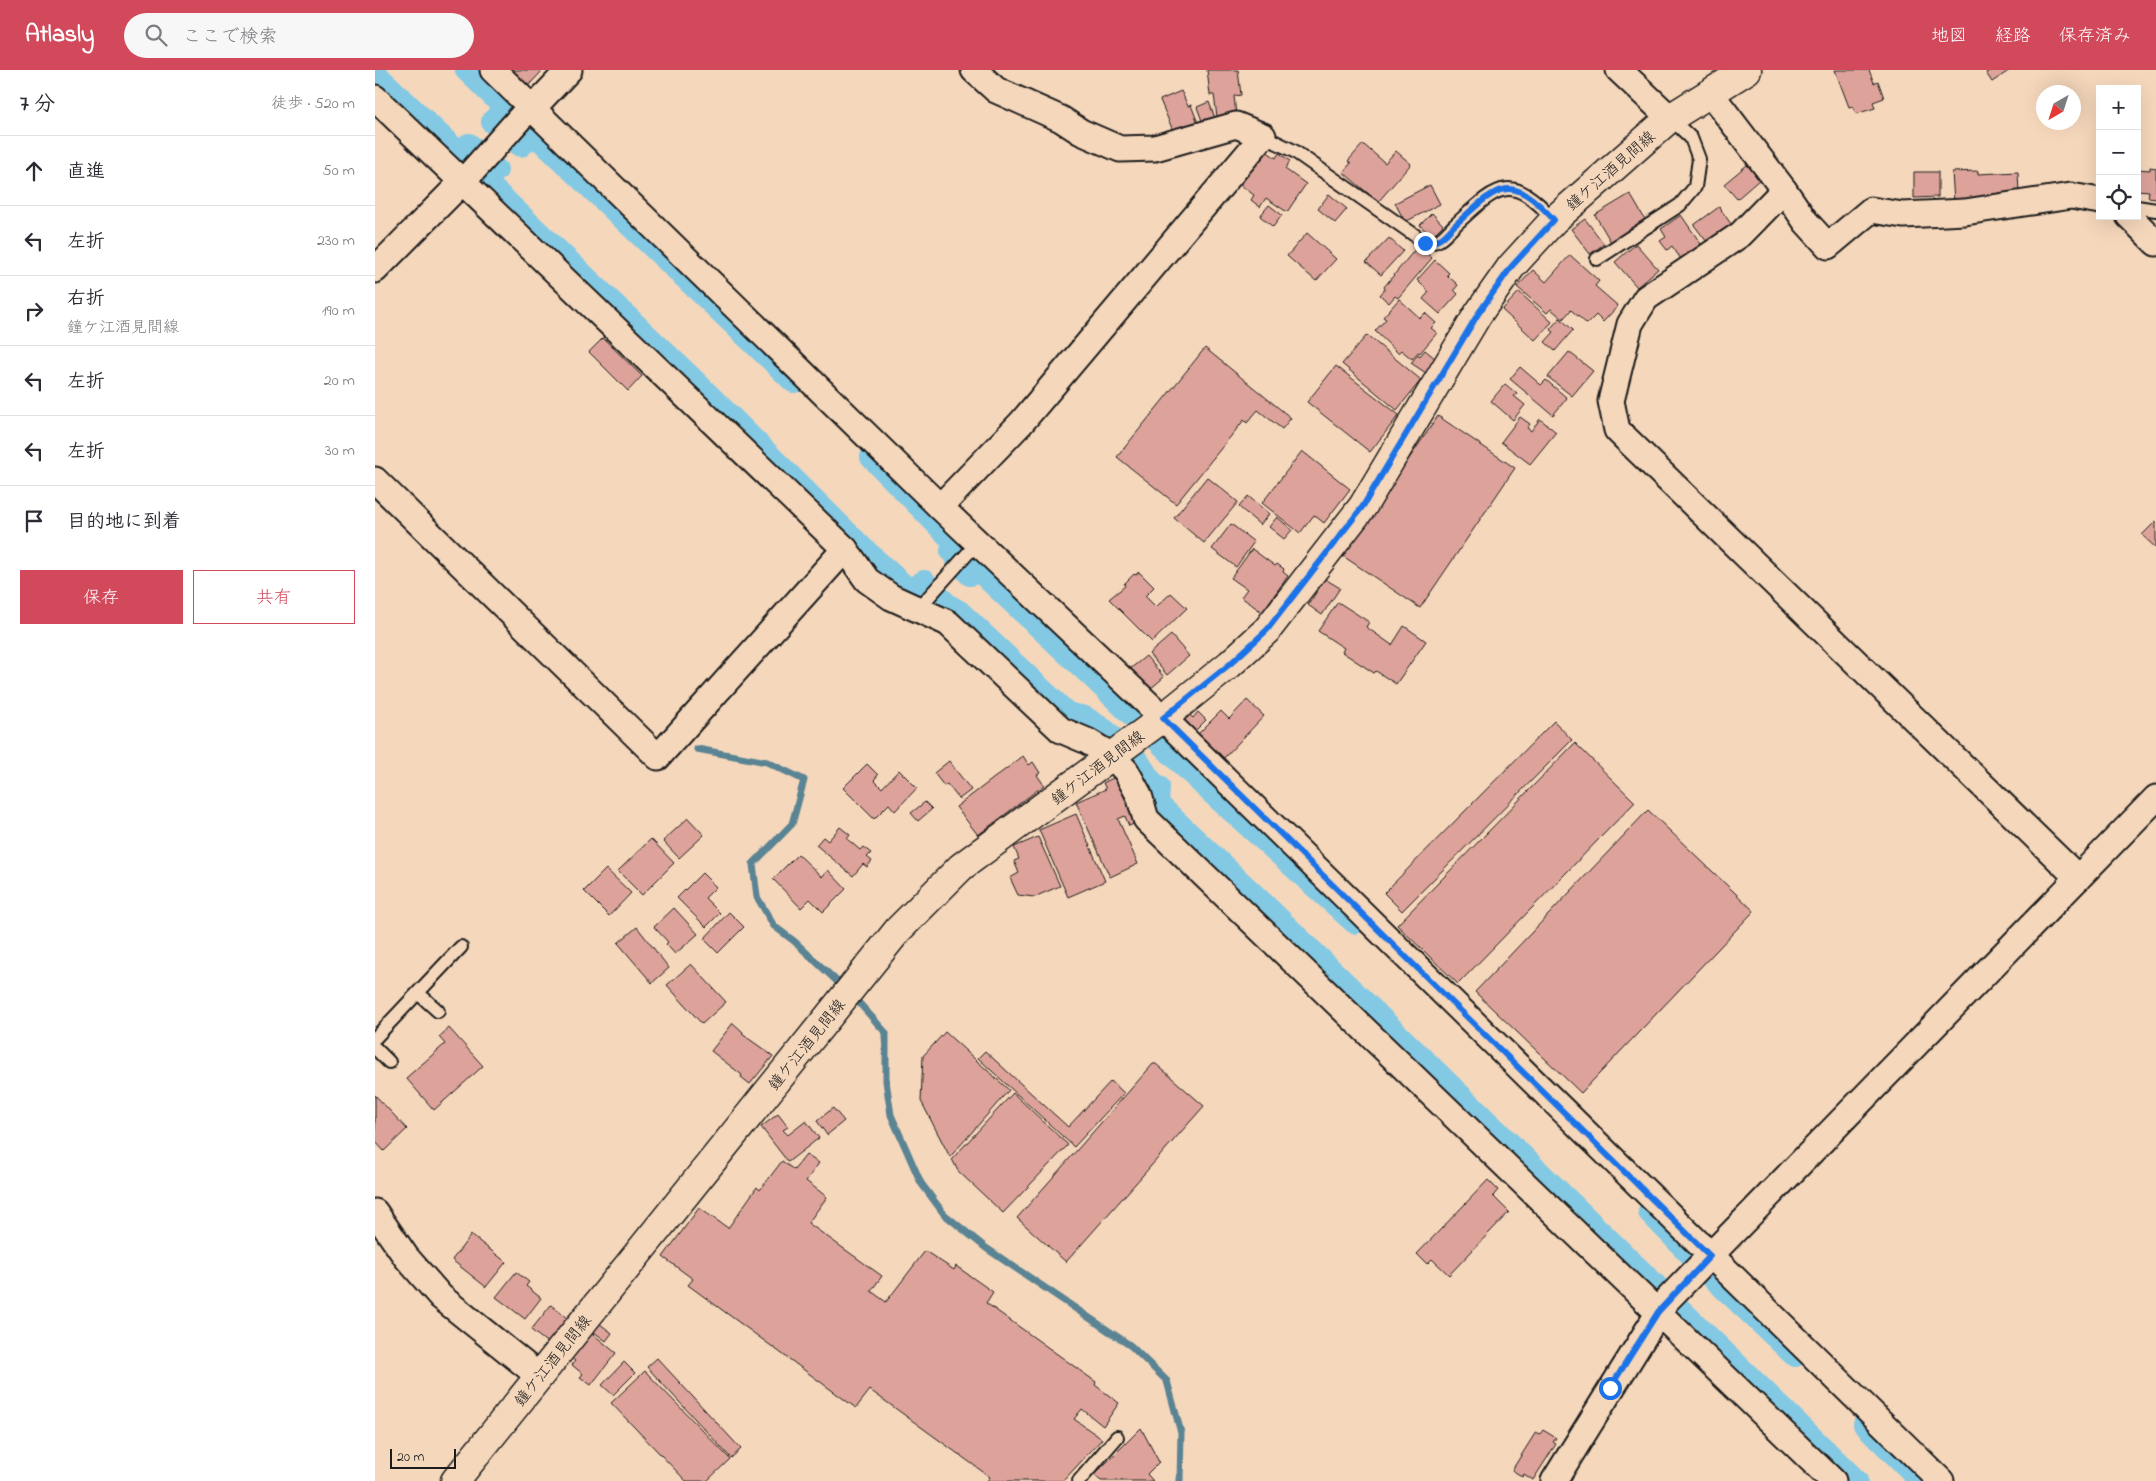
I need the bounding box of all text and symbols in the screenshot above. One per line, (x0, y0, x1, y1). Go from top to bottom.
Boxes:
search box (124, 13, 474, 58)
text: Atlasly (25, 18, 94, 53)
icon: search (142, 21, 170, 49)
text: ここで検索 (182, 24, 277, 51)
text: 地図 (1931, 24, 1967, 50)
text: 経路 (1995, 24, 2031, 50)
text: 保存済み (2059, 24, 2131, 50)
north arrow (2036, 85, 2081, 130)
map controls (2096, 85, 2141, 220)
button: + (2096, 85, 2141, 130)
text: 7 分 (20, 90, 55, 120)
text: 徒歩 · 520 m (271, 92, 355, 116)
street label: 鐘ケ江酒見間線 (1561, 126, 1661, 217)
button: − (2096, 130, 2141, 175)
icon: ahead (20, 157, 48, 185)
text: 直進 (67, 159, 105, 186)
text: 50 m (323, 159, 355, 183)
button: locate (2096, 175, 2141, 220)
icon: left (20, 227, 48, 255)
text: 左折 (67, 229, 105, 256)
text: 230 m (317, 229, 355, 253)
route end (1414, 232, 1437, 255)
text: 右折 (67, 286, 105, 313)
icon: right (20, 297, 48, 325)
text: 190 m (322, 299, 355, 323)
text: 鐘ケ江酒見間線 (67, 316, 179, 340)
icon: left (20, 367, 48, 395)
text: 左折 (67, 369, 105, 396)
text: 20 m (324, 369, 355, 393)
icon: left (20, 437, 48, 465)
text: 左折 (67, 439, 105, 466)
text: 30 m (325, 439, 355, 463)
icon: arrive (20, 507, 48, 535)
text: 目的地に到着 (67, 509, 181, 536)
button: 保存 (20, 570, 183, 624)
button: 共有 (193, 570, 355, 624)
street label: 鐘ケ江酒見間線 (1046, 725, 1150, 812)
street label: 鐘ケ江酒見間線 (763, 994, 852, 1096)
street label: 鐘ケ江酒見間線 (509, 1310, 598, 1412)
route start (1599, 1377, 1622, 1400)
scale bar (390, 1446, 456, 1469)
text: 20 m (397, 1447, 424, 1468)

